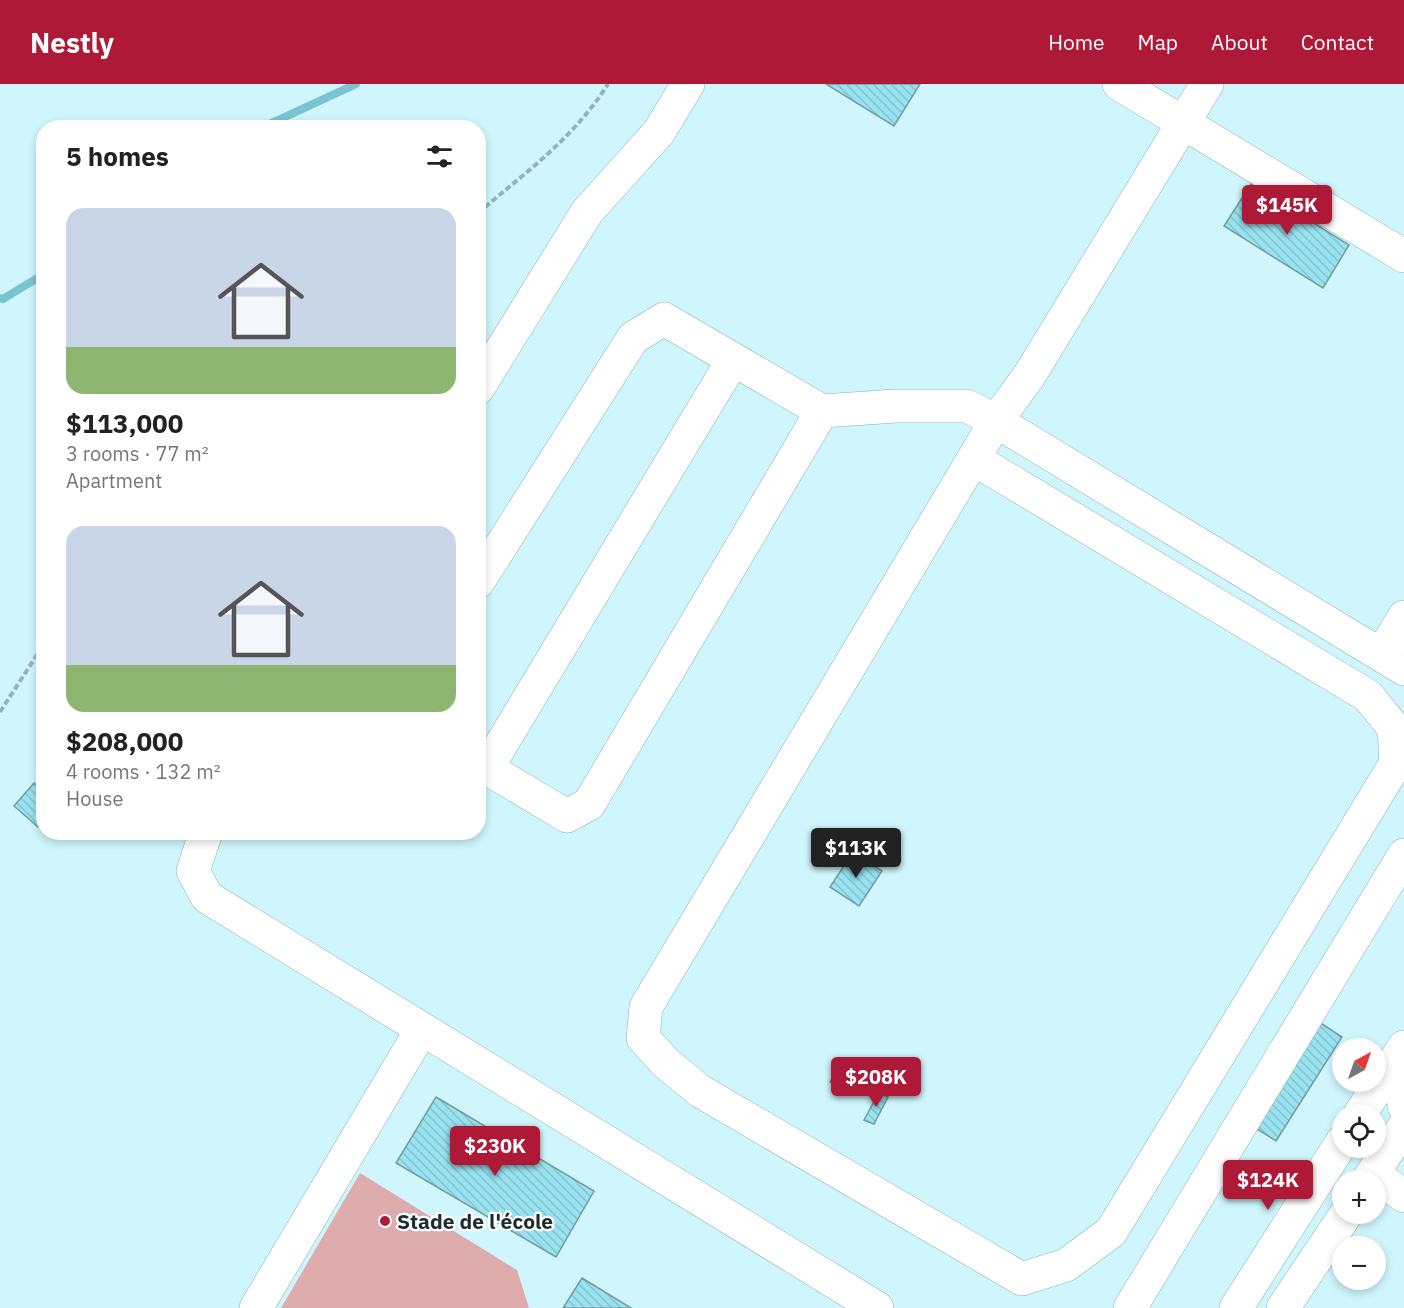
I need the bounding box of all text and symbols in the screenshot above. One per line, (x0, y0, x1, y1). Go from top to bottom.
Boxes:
text: Nestly (30, 24, 114, 61)
text: Home (1048, 28, 1105, 56)
text: Map (1138, 28, 1178, 56)
text: About (1211, 28, 1268, 56)
text: Contact (1301, 28, 1374, 56)
text: 5 homes (66, 139, 169, 173)
icon: filters (423, 140, 456, 173)
pin: $145K (1245, 185, 1329, 236)
text: $145K (1256, 191, 1318, 218)
icon: home (207, 247, 315, 355)
text: $113,000 (66, 406, 183, 440)
text: 3 rooms · 77 m² (66, 440, 209, 467)
text: Apartment (66, 467, 162, 494)
icon: home (207, 565, 315, 673)
text: $208,000 (66, 724, 183, 758)
text: 4 rooms · 132 m² (66, 758, 221, 785)
text: House (66, 785, 123, 812)
pin: $113K (814, 828, 898, 879)
text: $113K (825, 834, 887, 861)
north arrow (1332, 1038, 1386, 1092)
map controls (1332, 1038, 1386, 1290)
pin: $208K (834, 1057, 918, 1108)
text: $208K (845, 1063, 907, 1090)
button: locate (1332, 1104, 1386, 1158)
pin: $230K (453, 1126, 537, 1177)
text: $230K (464, 1132, 526, 1159)
pin: $124K (1226, 1160, 1310, 1211)
text: $124K (1237, 1166, 1299, 1193)
button: + (1332, 1170, 1386, 1224)
place label: Stade de l'école (397, 1207, 553, 1235)
marker: Stade de l'école (378, 1214, 392, 1228)
button: − (1332, 1236, 1386, 1290)

